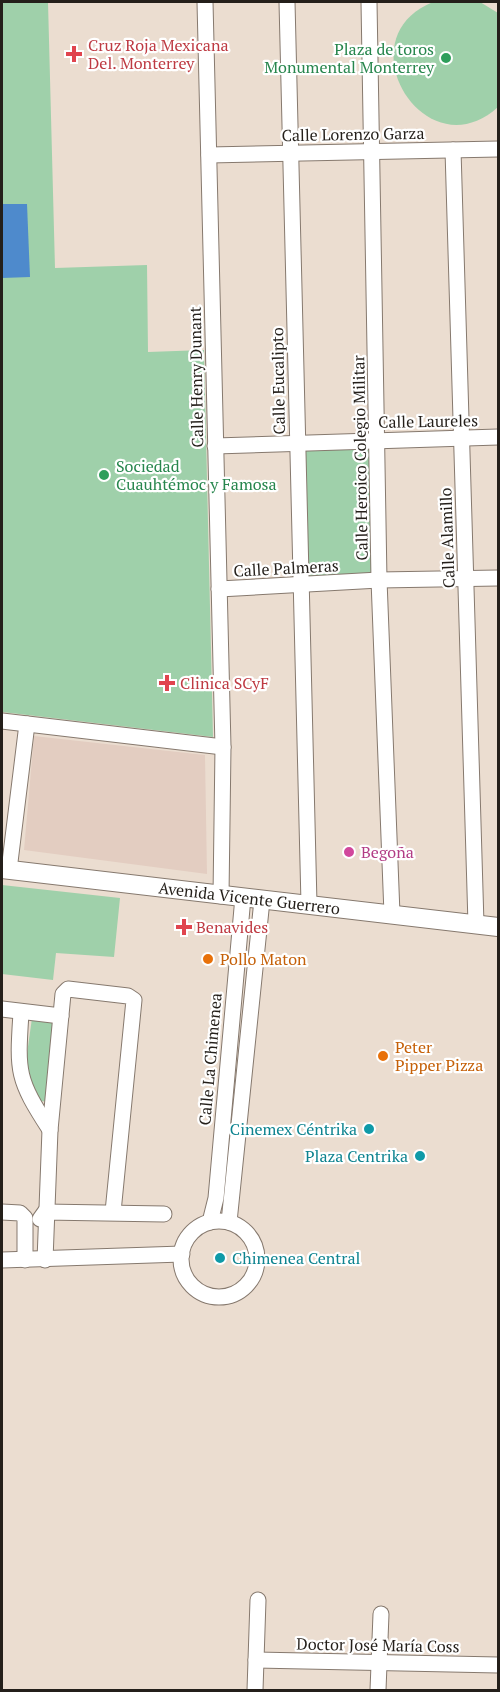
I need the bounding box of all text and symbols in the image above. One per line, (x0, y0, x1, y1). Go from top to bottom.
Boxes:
place label: Cruz Roja Mexicana Del. Monterrey (88, 34, 229, 74)
place label: Plaza de toros Monumental Monterrey (264, 38, 435, 78)
marker: Cruz Roja Mexicana Del. Monterrey (65, 45, 83, 63)
marker: Plaza de toros Monumental Monterrey (439, 51, 453, 65)
street label: Calle Lorenzo Garza (281, 122, 425, 146)
street label: Calle Henry Dunant (184, 306, 208, 448)
street label: Calle Eucalipto (266, 327, 290, 435)
street label: Calle Heroico Colegio Militar (347, 354, 373, 561)
street label: Calle Laureles (378, 409, 478, 433)
place label: Sociedad Cuauhtémoc y Famosa (116, 455, 277, 495)
marker: Sociedad Cuauhtémoc y Famosa (97, 468, 111, 482)
street label: Calle Alamillo (434, 487, 460, 589)
street label: Calle Palmeras (233, 554, 339, 582)
place label: Clinica SCyF (180, 672, 269, 694)
marker: Clinica SCyF (158, 674, 176, 692)
place label: Begoña (361, 841, 414, 863)
marker: Begoña (342, 845, 356, 859)
street label: Avenida Vicente Guerrero (157, 876, 341, 919)
place label: Benavides (196, 916, 268, 938)
marker: Benavides (177, 920, 191, 934)
place label: Pollo Maton (220, 948, 307, 970)
marker: Pollo Maton (201, 952, 215, 966)
street label: Calle La Chimenea (193, 992, 227, 1126)
place label: Peter Pipper Pizza (395, 1036, 483, 1076)
marker: Peter Pipper Pizza (376, 1049, 390, 1063)
place label: Cinemex Céntrika (230, 1118, 357, 1140)
marker: Cinemex Céntrika (362, 1122, 376, 1136)
place label: Plaza Centrika (305, 1145, 408, 1167)
marker: Plaza Centrika (413, 1149, 427, 1163)
place label: Chimenea Central (232, 1247, 361, 1269)
marker: Chimenea Central (213, 1251, 227, 1265)
street label: Doctor José María Coss (296, 1633, 460, 1657)

